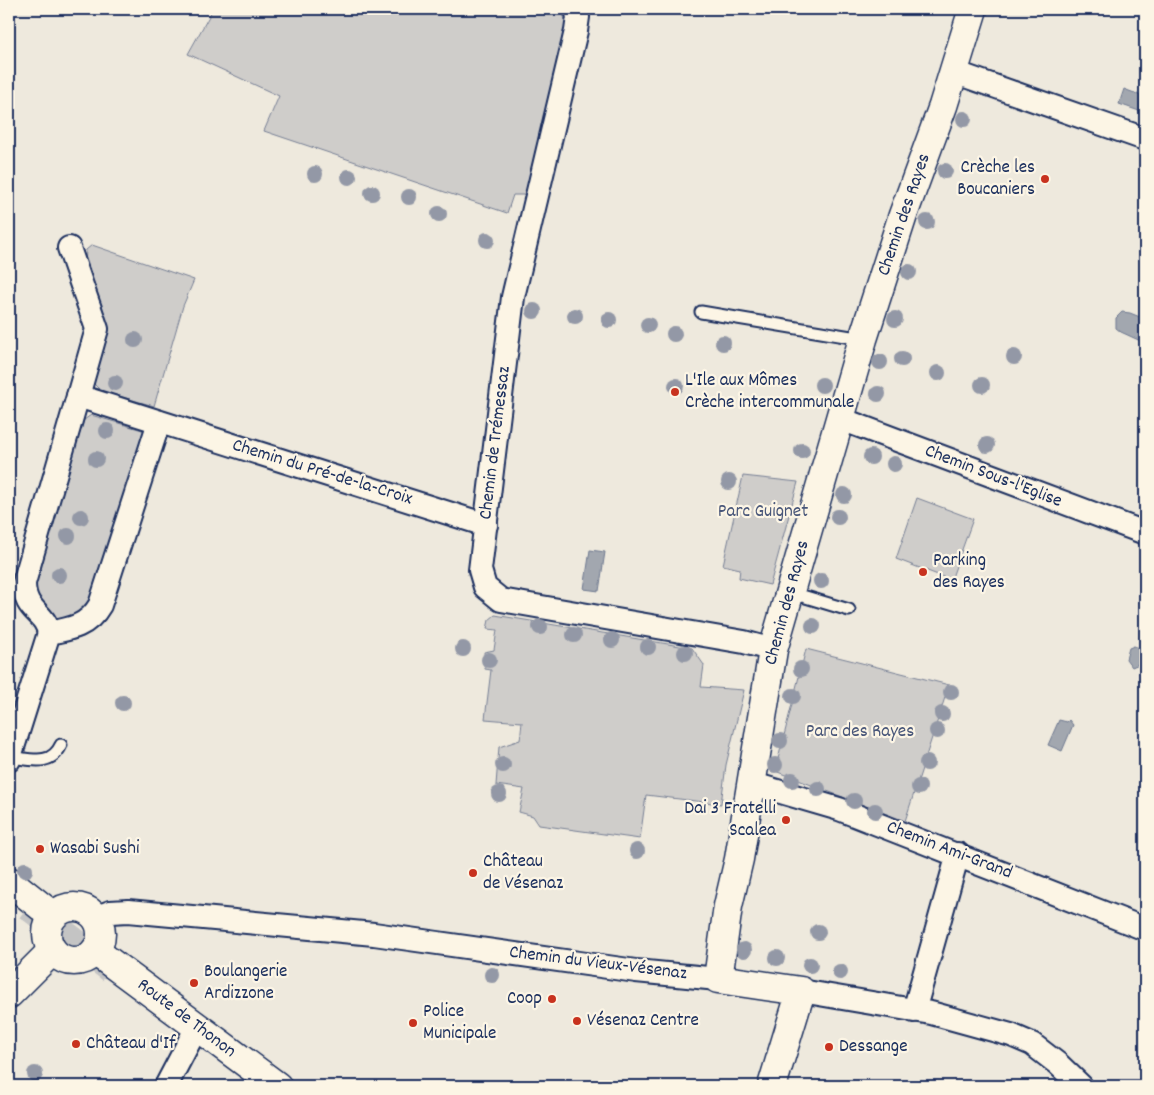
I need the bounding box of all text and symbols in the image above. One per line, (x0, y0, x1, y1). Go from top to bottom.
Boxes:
street label: Chemin des Rayes (871, 150, 939, 280)
place label: Crèche les Boucaniers (957, 155, 1035, 204)
marker: Crèche les Boucaniers (1039, 173, 1051, 185)
street label: Chemin de Trémessaz (473, 365, 519, 521)
place label: L'Ile aux Mômes Crèche intercommunale (685, 368, 854, 417)
marker: L'Ile aux Mômes Crèche intercommunale (669, 386, 681, 398)
street label: Chemin du Pré-de-la-Croix (229, 433, 415, 513)
street label: Chemin Sous-l'Eglise (920, 438, 1066, 516)
park label: Parc Guignet (718, 499, 808, 526)
street label: Chemin des Rayes (758, 538, 818, 668)
place label: Parking des Rayes (933, 548, 1005, 597)
marker: Parking des Rayes (917, 566, 929, 578)
park label: Parc des Rayes (806, 719, 914, 746)
place label: Dai 3 Fratelli Scalea (684, 796, 777, 845)
marker: Dai 3 Fratelli Scalea (780, 814, 792, 826)
street label: Chemin Ami-Grand (882, 815, 1016, 887)
place label: Wasabi Sushi (50, 836, 140, 863)
marker: Wasabi Sushi (34, 843, 46, 855)
place label: Château de Vésenaz (483, 849, 563, 898)
marker: Château de Vésenaz (467, 867, 479, 879)
street label: Chemin du Vieux-Vésenaz (508, 940, 688, 988)
place label: Boulangerie Ardizzone (204, 959, 287, 1008)
street label: Route de Thonon (131, 973, 241, 1065)
marker: Boulangerie Ardizzone (188, 977, 200, 989)
place label: Coop (507, 986, 542, 1013)
marker: Coop (546, 993, 558, 1005)
place label: Police Municipale (423, 999, 496, 1048)
place label: Vésenaz Centre (587, 1008, 699, 1035)
marker: Vésenaz Centre (571, 1015, 583, 1027)
marker: Police Municipale (407, 1017, 419, 1029)
place label: Château d'If (86, 1031, 177, 1058)
place label: Dessange (839, 1034, 908, 1061)
marker: Château d'If (70, 1038, 82, 1050)
marker: Dessange (823, 1041, 835, 1053)

